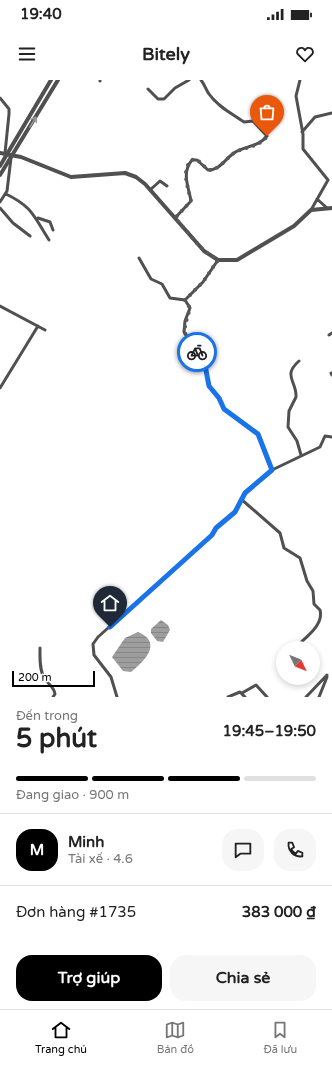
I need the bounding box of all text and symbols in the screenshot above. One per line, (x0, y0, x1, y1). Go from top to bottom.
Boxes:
text: 19:40 (20, 5, 62, 23)
icon: menu (16, 43, 38, 65)
text: Bitely (142, 43, 190, 65)
icon: heart (294, 43, 316, 65)
pin (250, 95, 284, 136)
icon: bag (256, 101, 278, 123)
one-way arrow (30, 116, 38, 128)
courier (177, 332, 217, 372)
icon: bike (186, 341, 208, 363)
pin (93, 586, 127, 627)
icon: home (99, 592, 121, 614)
north arrow (276, 641, 320, 685)
map controls (276, 641, 320, 685)
scale bar (12, 669, 95, 688)
text: 200 m (18, 671, 52, 684)
text: Đến trong (16, 708, 78, 724)
text: 19:45–19:50 (223, 722, 316, 740)
text: 5 phút (16, 723, 97, 754)
text: Đang giao · 900 m (16, 787, 129, 803)
button: chat (222, 829, 264, 871)
button: phone (274, 829, 316, 871)
text: Minh (68, 833, 104, 851)
text: M (30, 841, 44, 859)
text: Tài xế · 4.6 (68, 851, 133, 867)
text: Đơn hàng #1735 (16, 903, 136, 921)
text: 383 000 ₫ (242, 903, 316, 921)
button: Trợ giúp (16, 955, 162, 1001)
button: Chia sẻ (170, 955, 316, 1001)
tab: Trang chủ (35, 1019, 87, 1056)
tab: Bản đồ (157, 1019, 194, 1056)
tab: Đã lưu (264, 1019, 297, 1056)

